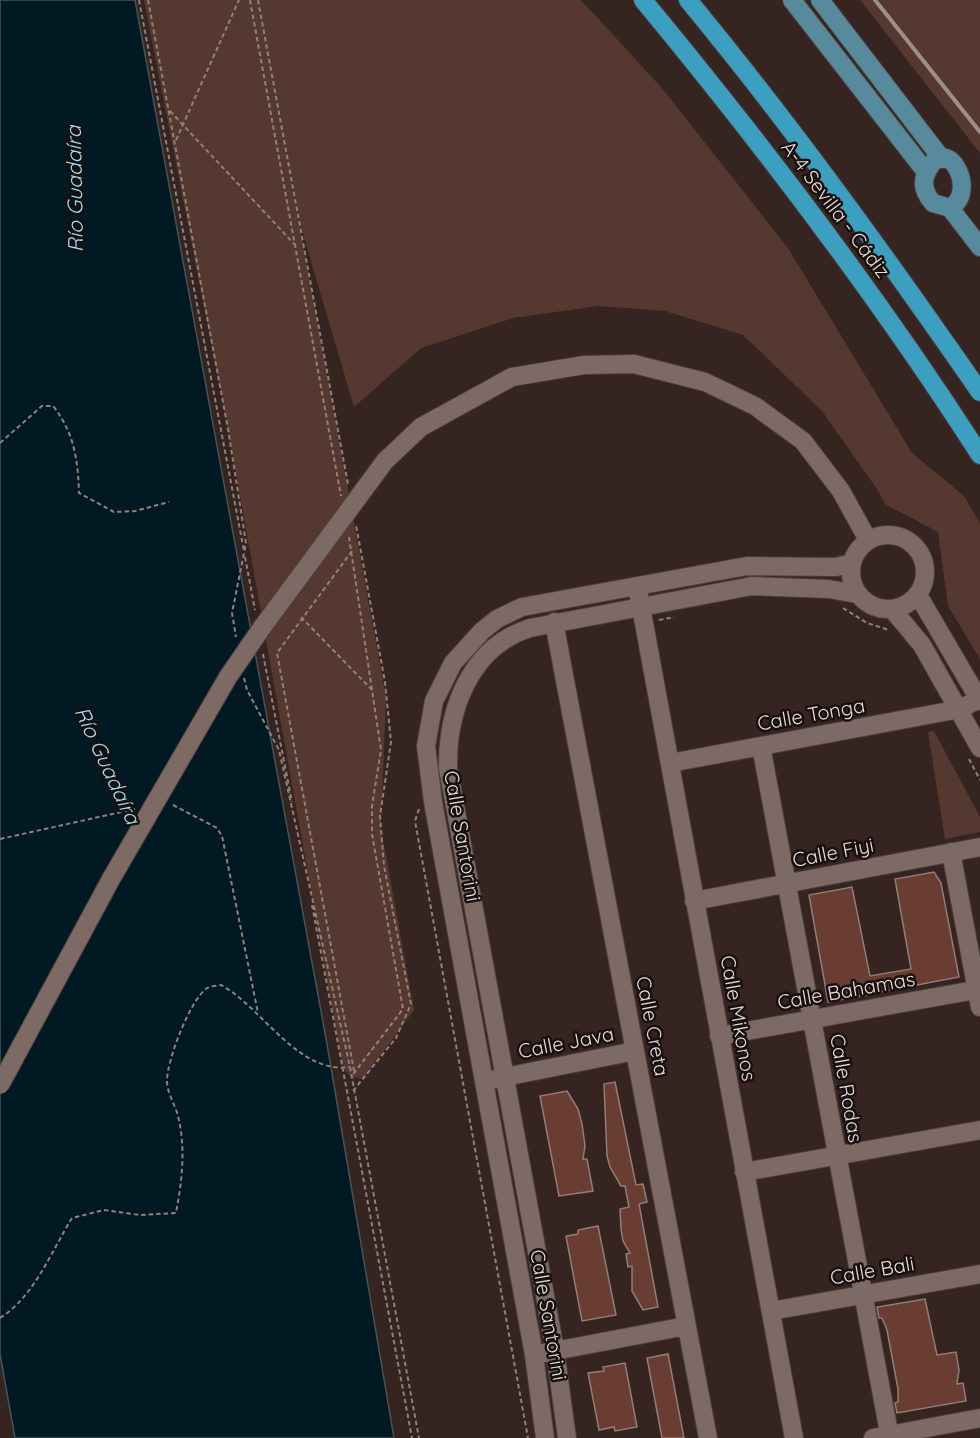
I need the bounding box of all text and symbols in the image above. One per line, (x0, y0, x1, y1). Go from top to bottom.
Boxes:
water label: Río Guadaíra (60, 124, 88, 253)
street label: A-4 Sevilla - Cádiz (776, 135, 896, 283)
street label: Calle Tonga (755, 692, 867, 736)
water label: Río Guadaíra (69, 702, 147, 829)
street label: Calle Santorini (439, 769, 487, 903)
street label: Calle Fiyi (790, 832, 876, 872)
street label: Calle Mikonos (716, 953, 762, 1083)
street label: Calle Bahamas (775, 966, 917, 1014)
street label: Calle Creta (631, 974, 675, 1078)
street label: Calle Java (516, 1020, 616, 1064)
street label: Calle Rodas (825, 1032, 869, 1144)
street label: Calle Santorini (525, 1248, 573, 1382)
street label: Calle Bali (828, 1250, 916, 1290)

